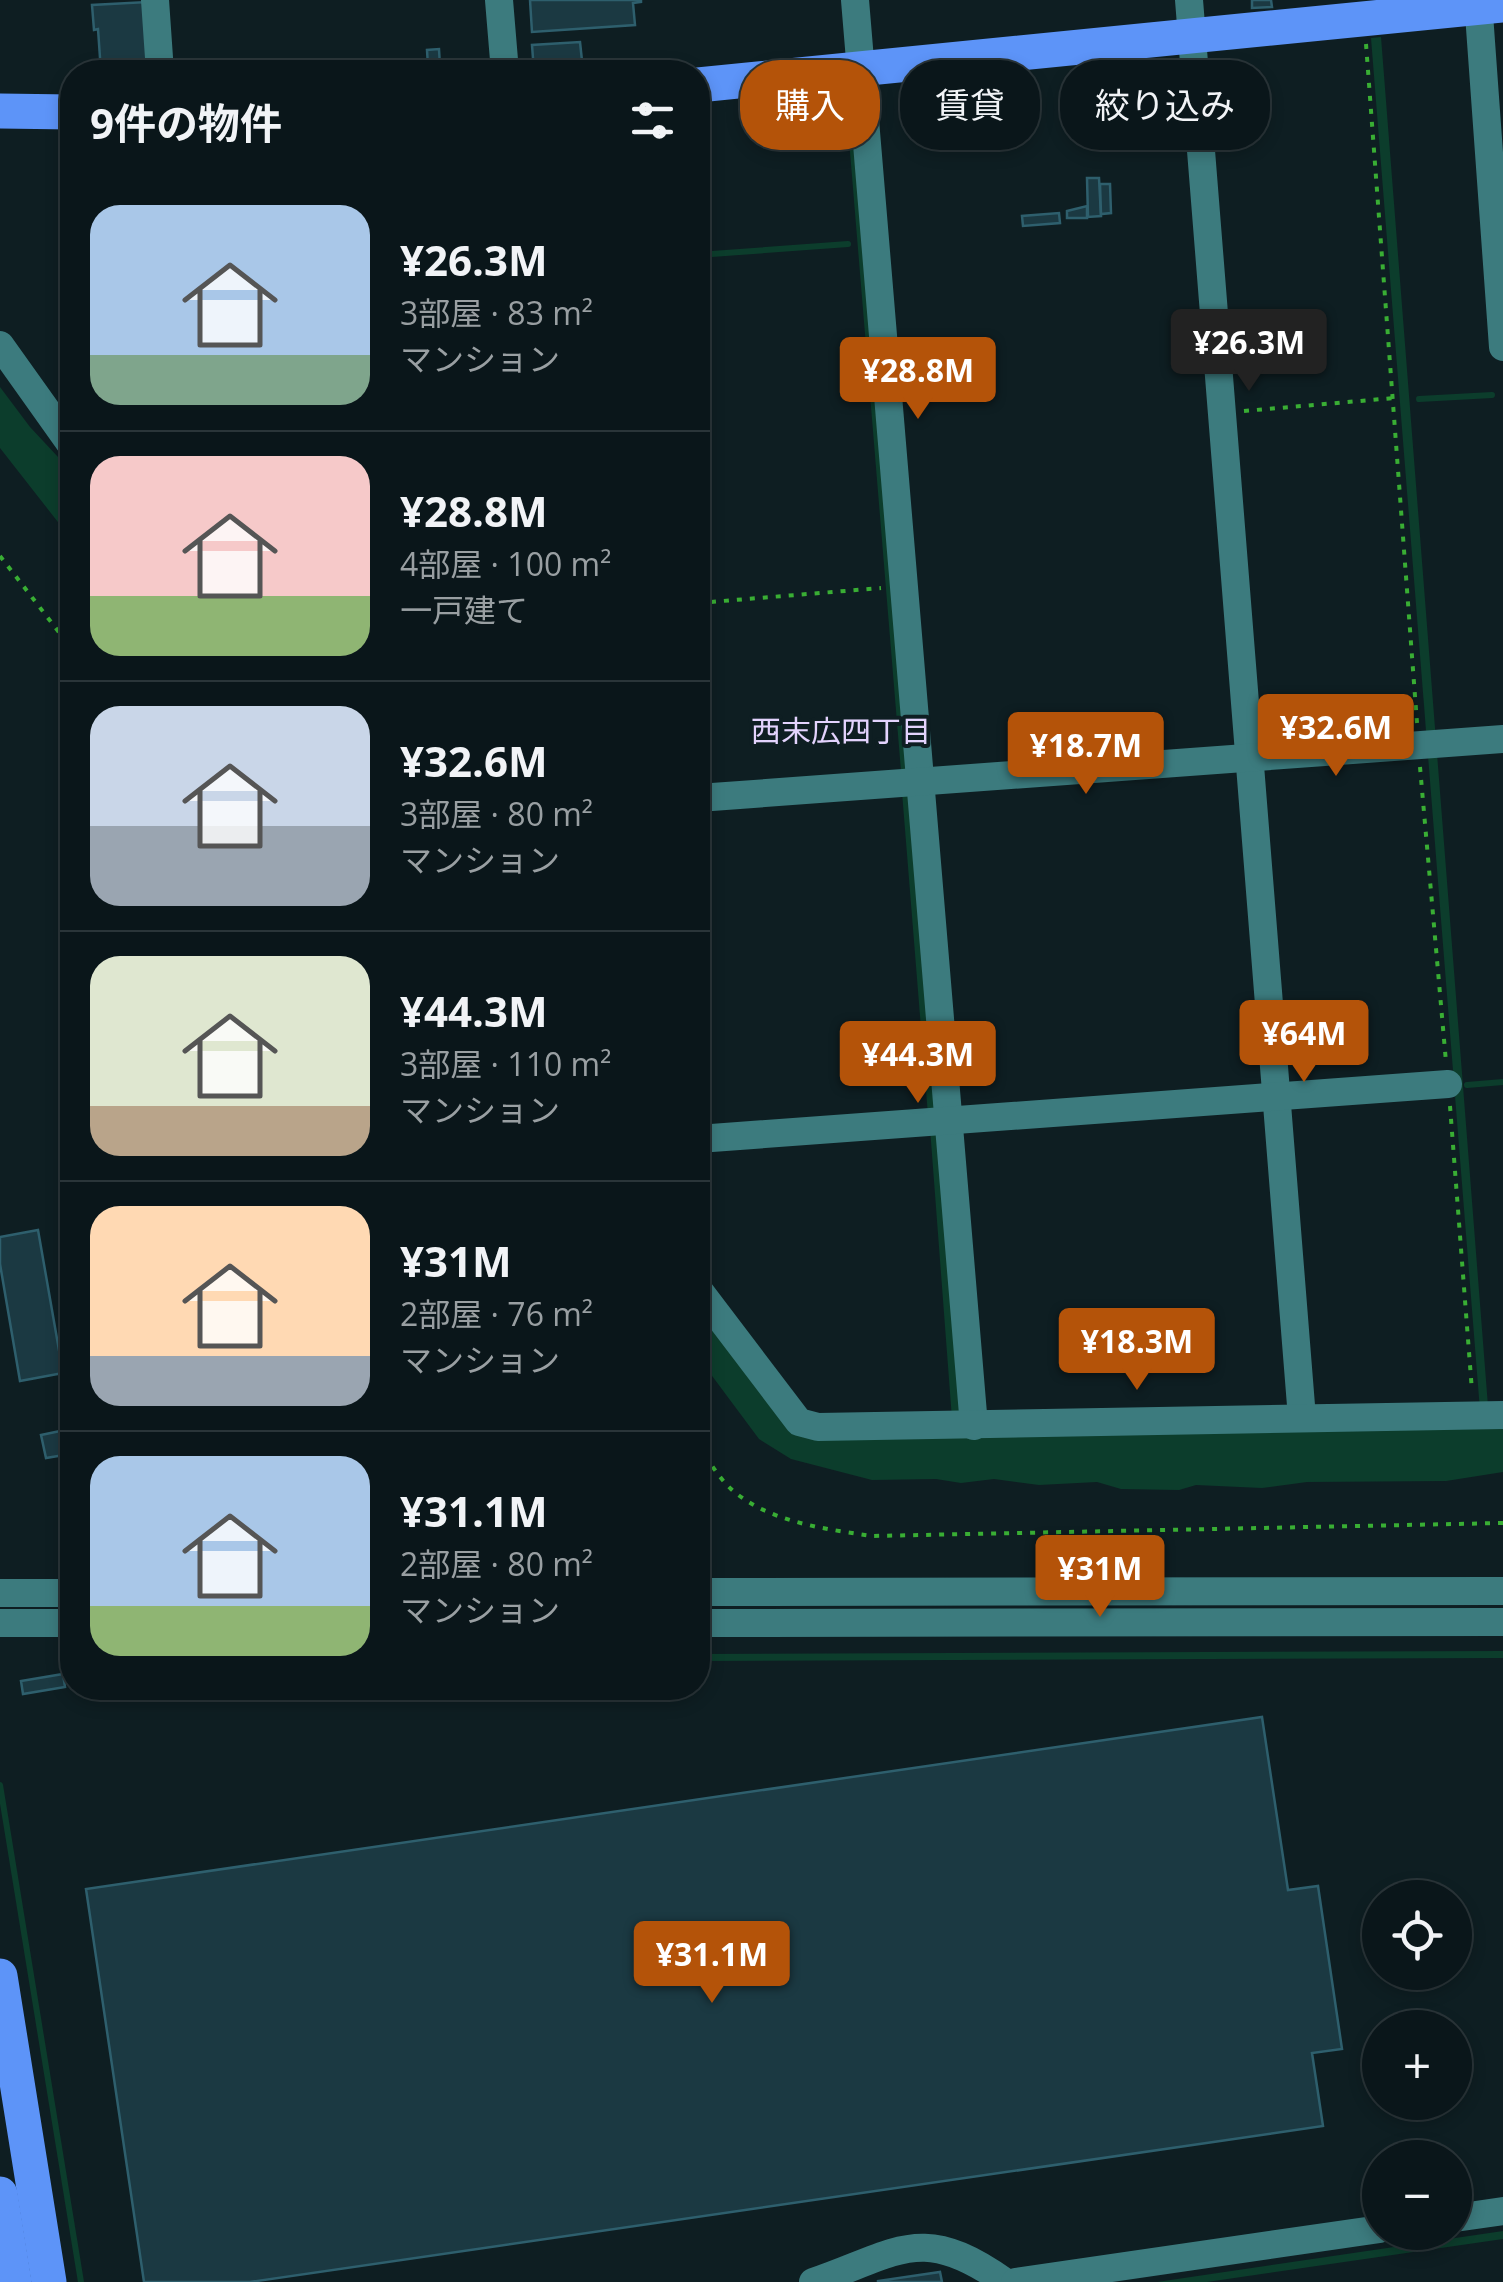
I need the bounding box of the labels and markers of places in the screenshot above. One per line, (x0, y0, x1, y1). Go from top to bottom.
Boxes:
pin: ¥26.3M (1168, 309, 1330, 394)
pin: ¥28.8M (837, 337, 999, 422)
pin: ¥32.6M (1255, 694, 1417, 779)
pin: ¥18.7M (1005, 712, 1167, 797)
pin: ¥64M (1245, 1000, 1363, 1085)
pin: ¥44.3M (837, 1021, 999, 1106)
pin: ¥18.3M (1056, 1308, 1218, 1393)
pin: ¥31M (1041, 1535, 1159, 1620)
pin: ¥31.1M (631, 1921, 793, 2006)

